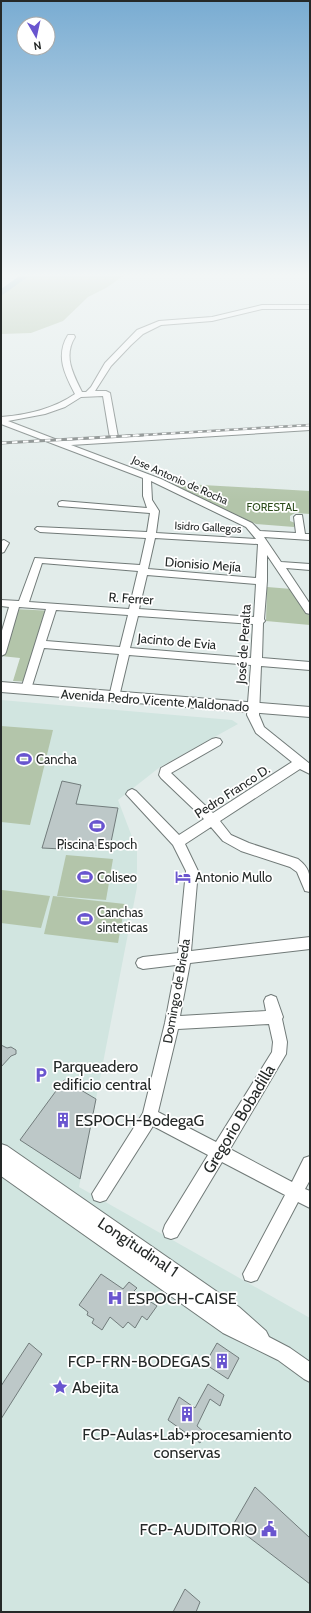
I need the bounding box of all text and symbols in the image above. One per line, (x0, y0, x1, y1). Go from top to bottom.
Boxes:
north arrow (16, 16, 56, 56)
text: N (33, 38, 43, 53)
street label: Jose Antonio de Rocha (129, 452, 231, 508)
park label: FORESTAL (247, 500, 298, 514)
street label: Isidro Gallegos (174, 518, 242, 536)
street label: Dionisio Mejía (164, 553, 242, 576)
street label: R. Ferrer (108, 588, 155, 608)
street label: José de Peralta (232, 603, 254, 685)
street label: Jacinto de Evia (136, 630, 218, 652)
street label: Avenida Pedro Vicente Maldonado (60, 685, 250, 715)
sports icon: Cancha (15, 750, 33, 768)
place label: Cancha (36, 751, 77, 767)
street label: Pedro Franco D. (191, 761, 273, 821)
sports icon: Piscina Espoch (88, 817, 106, 835)
place label: Piscina Espoch (57, 836, 137, 852)
sports icon: Coliseo (76, 868, 94, 886)
hotel icon: Antonio Mullo (174, 868, 192, 886)
place label: Coliseo (97, 869, 137, 885)
place label: Antonio Mullo (195, 869, 272, 885)
place label: Canchas sinteticas (97, 904, 149, 935)
sports icon: Canchas sinteticas (76, 910, 94, 928)
street label: Domingo de Brieda (159, 937, 193, 1045)
place label: Parqueadero edificio central (53, 1057, 151, 1094)
street label: Gregorio Bobadilla (199, 1061, 279, 1177)
parking icon: Parqueadero edificio central (32, 1066, 50, 1084)
building icon: ESPOCH-BodegaG (54, 1111, 72, 1129)
place label: ESPOCH-BodegaG (75, 1111, 204, 1130)
street label: Longitudinal 1 (94, 1213, 182, 1281)
hospital icon: ESPOCH-CAISE (106, 1289, 124, 1307)
place label: ESPOCH-CAISE (127, 1289, 237, 1308)
place label: FCP-FRN-BODEGAS (68, 1352, 210, 1371)
building icon: FCP-FRN-BODEGAS (213, 1352, 231, 1370)
place icon: Abejita (51, 1378, 69, 1396)
place label: Abejita (72, 1378, 119, 1397)
building icon: FCP-Aulas+Lab+procesamiento conservas (178, 1405, 196, 1423)
place label: FCP-Aulas+Lab+procesamiento conservas (82, 1425, 292, 1462)
place label: FCP-AUDITORIO (140, 1520, 257, 1539)
public building icon: FCP-AUDITORIO (260, 1520, 278, 1538)

